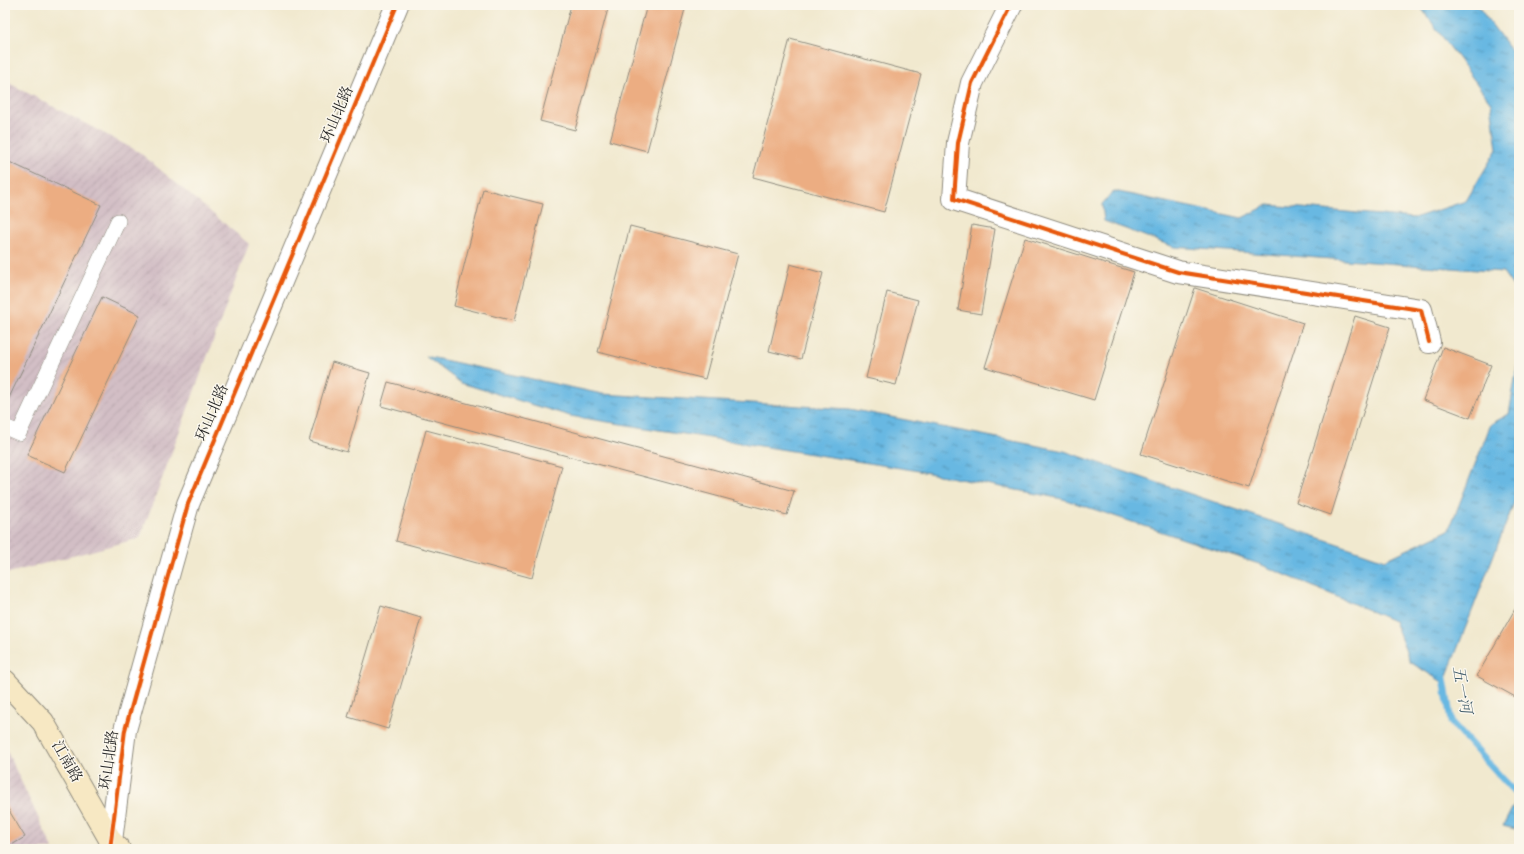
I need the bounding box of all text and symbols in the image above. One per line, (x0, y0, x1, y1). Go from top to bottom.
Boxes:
street label: 环山北路 (317, 83, 359, 147)
street label: 环山北路 (192, 381, 234, 445)
water label: 五一河 (1446, 664, 1477, 718)
street label: 环山北路 (95, 729, 125, 791)
street label: 江南路 (46, 737, 86, 787)

